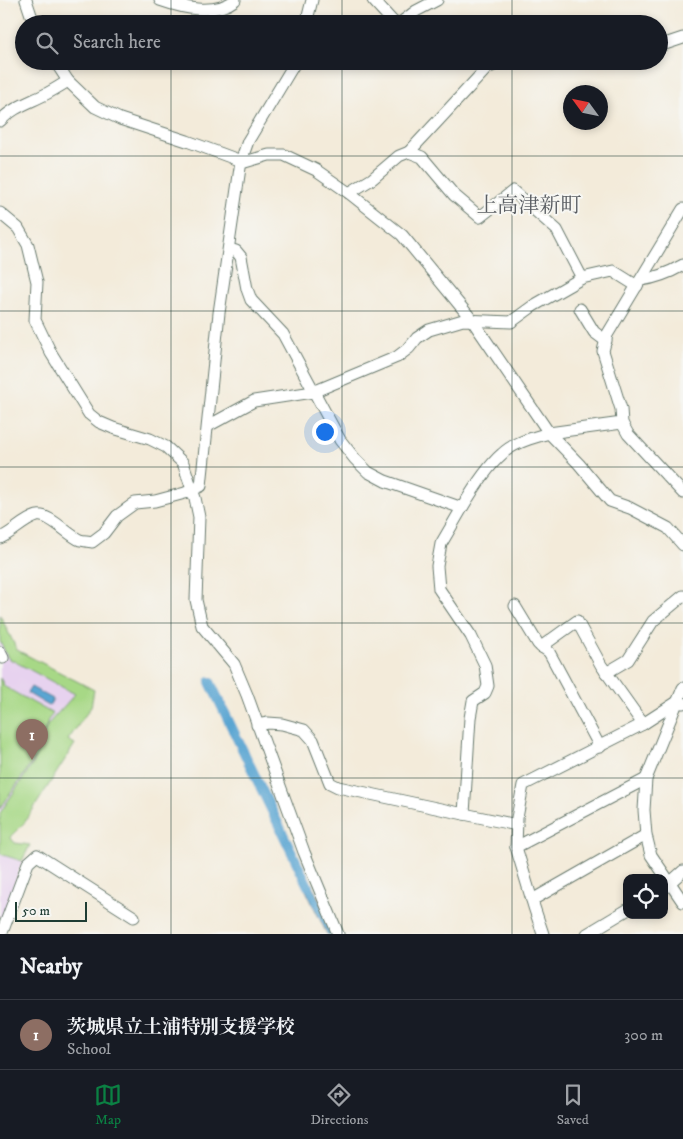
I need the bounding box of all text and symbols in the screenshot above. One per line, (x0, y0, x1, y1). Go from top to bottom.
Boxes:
search box (15, 15, 668, 70)
icon: search (33, 29, 61, 57)
text: Search here (73, 31, 161, 54)
north arrow (563, 85, 608, 130)
district label: 上高津新町 (477, 193, 582, 219)
your location (312, 419, 338, 445)
pin: 1 (16, 719, 48, 760)
map controls (623, 874, 668, 919)
button: locate (623, 874, 668, 919)
scale bar (15, 899, 88, 922)
text: 50 m (22, 902, 50, 920)
text: Nearby (20, 954, 82, 980)
text: 茨城県立土浦特別支援学校 (67, 1016, 295, 1039)
text: 1 (33, 1025, 39, 1045)
text: 300 m (624, 1025, 663, 1045)
text: School (67, 1039, 111, 1059)
tab: Map (94, 1081, 122, 1129)
tab: Directions (310, 1081, 368, 1129)
tab: Saved (557, 1081, 589, 1129)

